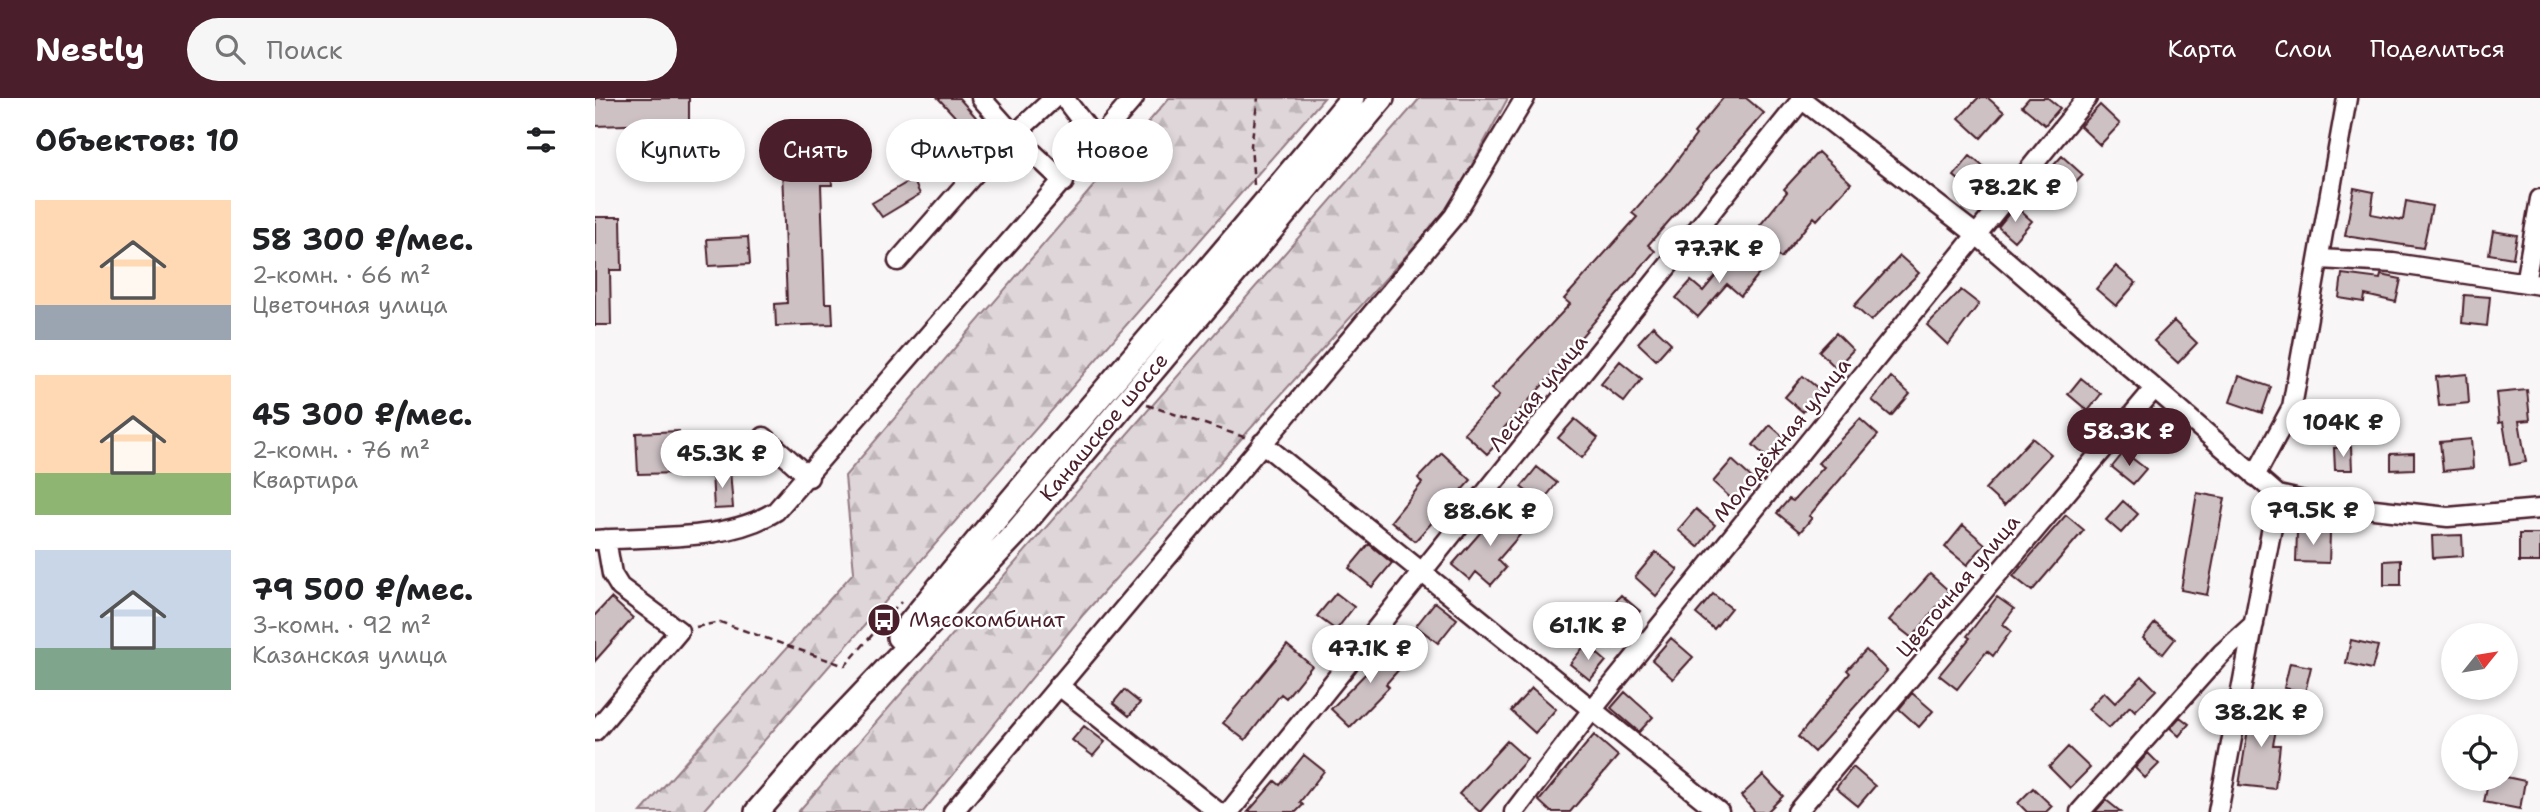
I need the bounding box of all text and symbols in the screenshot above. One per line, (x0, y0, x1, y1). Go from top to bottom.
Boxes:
search box (187, 18, 677, 81)
text: Nestly (35, 27, 145, 72)
icon: search (211, 30, 249, 68)
text: Поиск (267, 32, 342, 67)
text: Карта (2168, 33, 2236, 65)
text: Слои (2274, 33, 2332, 65)
text: Поделиться (2370, 33, 2505, 65)
chip: Купить (616, 119, 745, 182)
chip: Снять (759, 119, 872, 182)
chip: Фильтры (886, 119, 1038, 182)
chip: Новое (1052, 119, 1173, 182)
text: Объектов: 10 (35, 120, 239, 161)
icon: filters (522, 121, 560, 159)
pin: 78.2K ₽ (1950, 164, 2080, 224)
text: 78.2K ₽ (1968, 172, 2062, 202)
text: 58 300 ₽/мес. (252, 219, 474, 260)
pin: 77.7K ₽ (1654, 226, 1784, 285)
icon: home (91, 228, 175, 312)
text: 77.7K ₽ (1674, 233, 1764, 263)
text: 2-комн. · 66 m² (252, 260, 431, 290)
text: Цветочная улица (252, 290, 448, 320)
street label: Лесная улица (1482, 329, 1594, 457)
street label: Канашское шоссе (1034, 347, 1174, 507)
street label: Молодёжная улица (1707, 352, 1857, 528)
text: 45 300 ₽/мес. (252, 394, 473, 435)
pin: 104K ₽ (2286, 400, 2400, 459)
icon: home (91, 403, 175, 487)
text: 104K ₽ (2302, 407, 2384, 437)
pin: 58.3K ₽ (2064, 408, 2194, 468)
text: 58.3K ₽ (2083, 416, 2175, 446)
pin: 45.3K ₽ (657, 430, 787, 490)
text: 2-комн. · 76 m² (252, 435, 430, 465)
text: 45.3K ₽ (677, 438, 767, 468)
text: Квартира (252, 465, 358, 495)
pin: 79.5K ₽ (2248, 488, 2378, 547)
pin: 88.6K ₽ (1425, 489, 1555, 548)
text: 79.5K ₽ (2267, 495, 2359, 525)
text: 88.6K ₽ (1443, 496, 1537, 526)
street label: Цветочная улица (1890, 509, 2026, 663)
text: 79 500 ₽/мес. (252, 569, 473, 610)
icon: home (91, 578, 175, 662)
bus stop icon: Мясокомбинат (865, 601, 903, 639)
pin: 61.1K ₽ (1523, 602, 1653, 662)
place label: Мясокомбинат (909, 606, 1065, 634)
text: 3-комн. · 92 m² (252, 610, 431, 640)
text: 61.1K ₽ (1549, 610, 1627, 640)
north arrow (2441, 623, 2518, 700)
map controls (2441, 623, 2518, 791)
pin: 47.1K ₽ (1305, 626, 1435, 685)
text: 47.1K ₽ (1328, 633, 1412, 663)
text: Казанская улица (252, 640, 447, 670)
pin: 38.2K ₽ (2196, 690, 2326, 749)
text: 38.2K ₽ (2214, 697, 2308, 727)
button: locate (2441, 714, 2518, 791)

